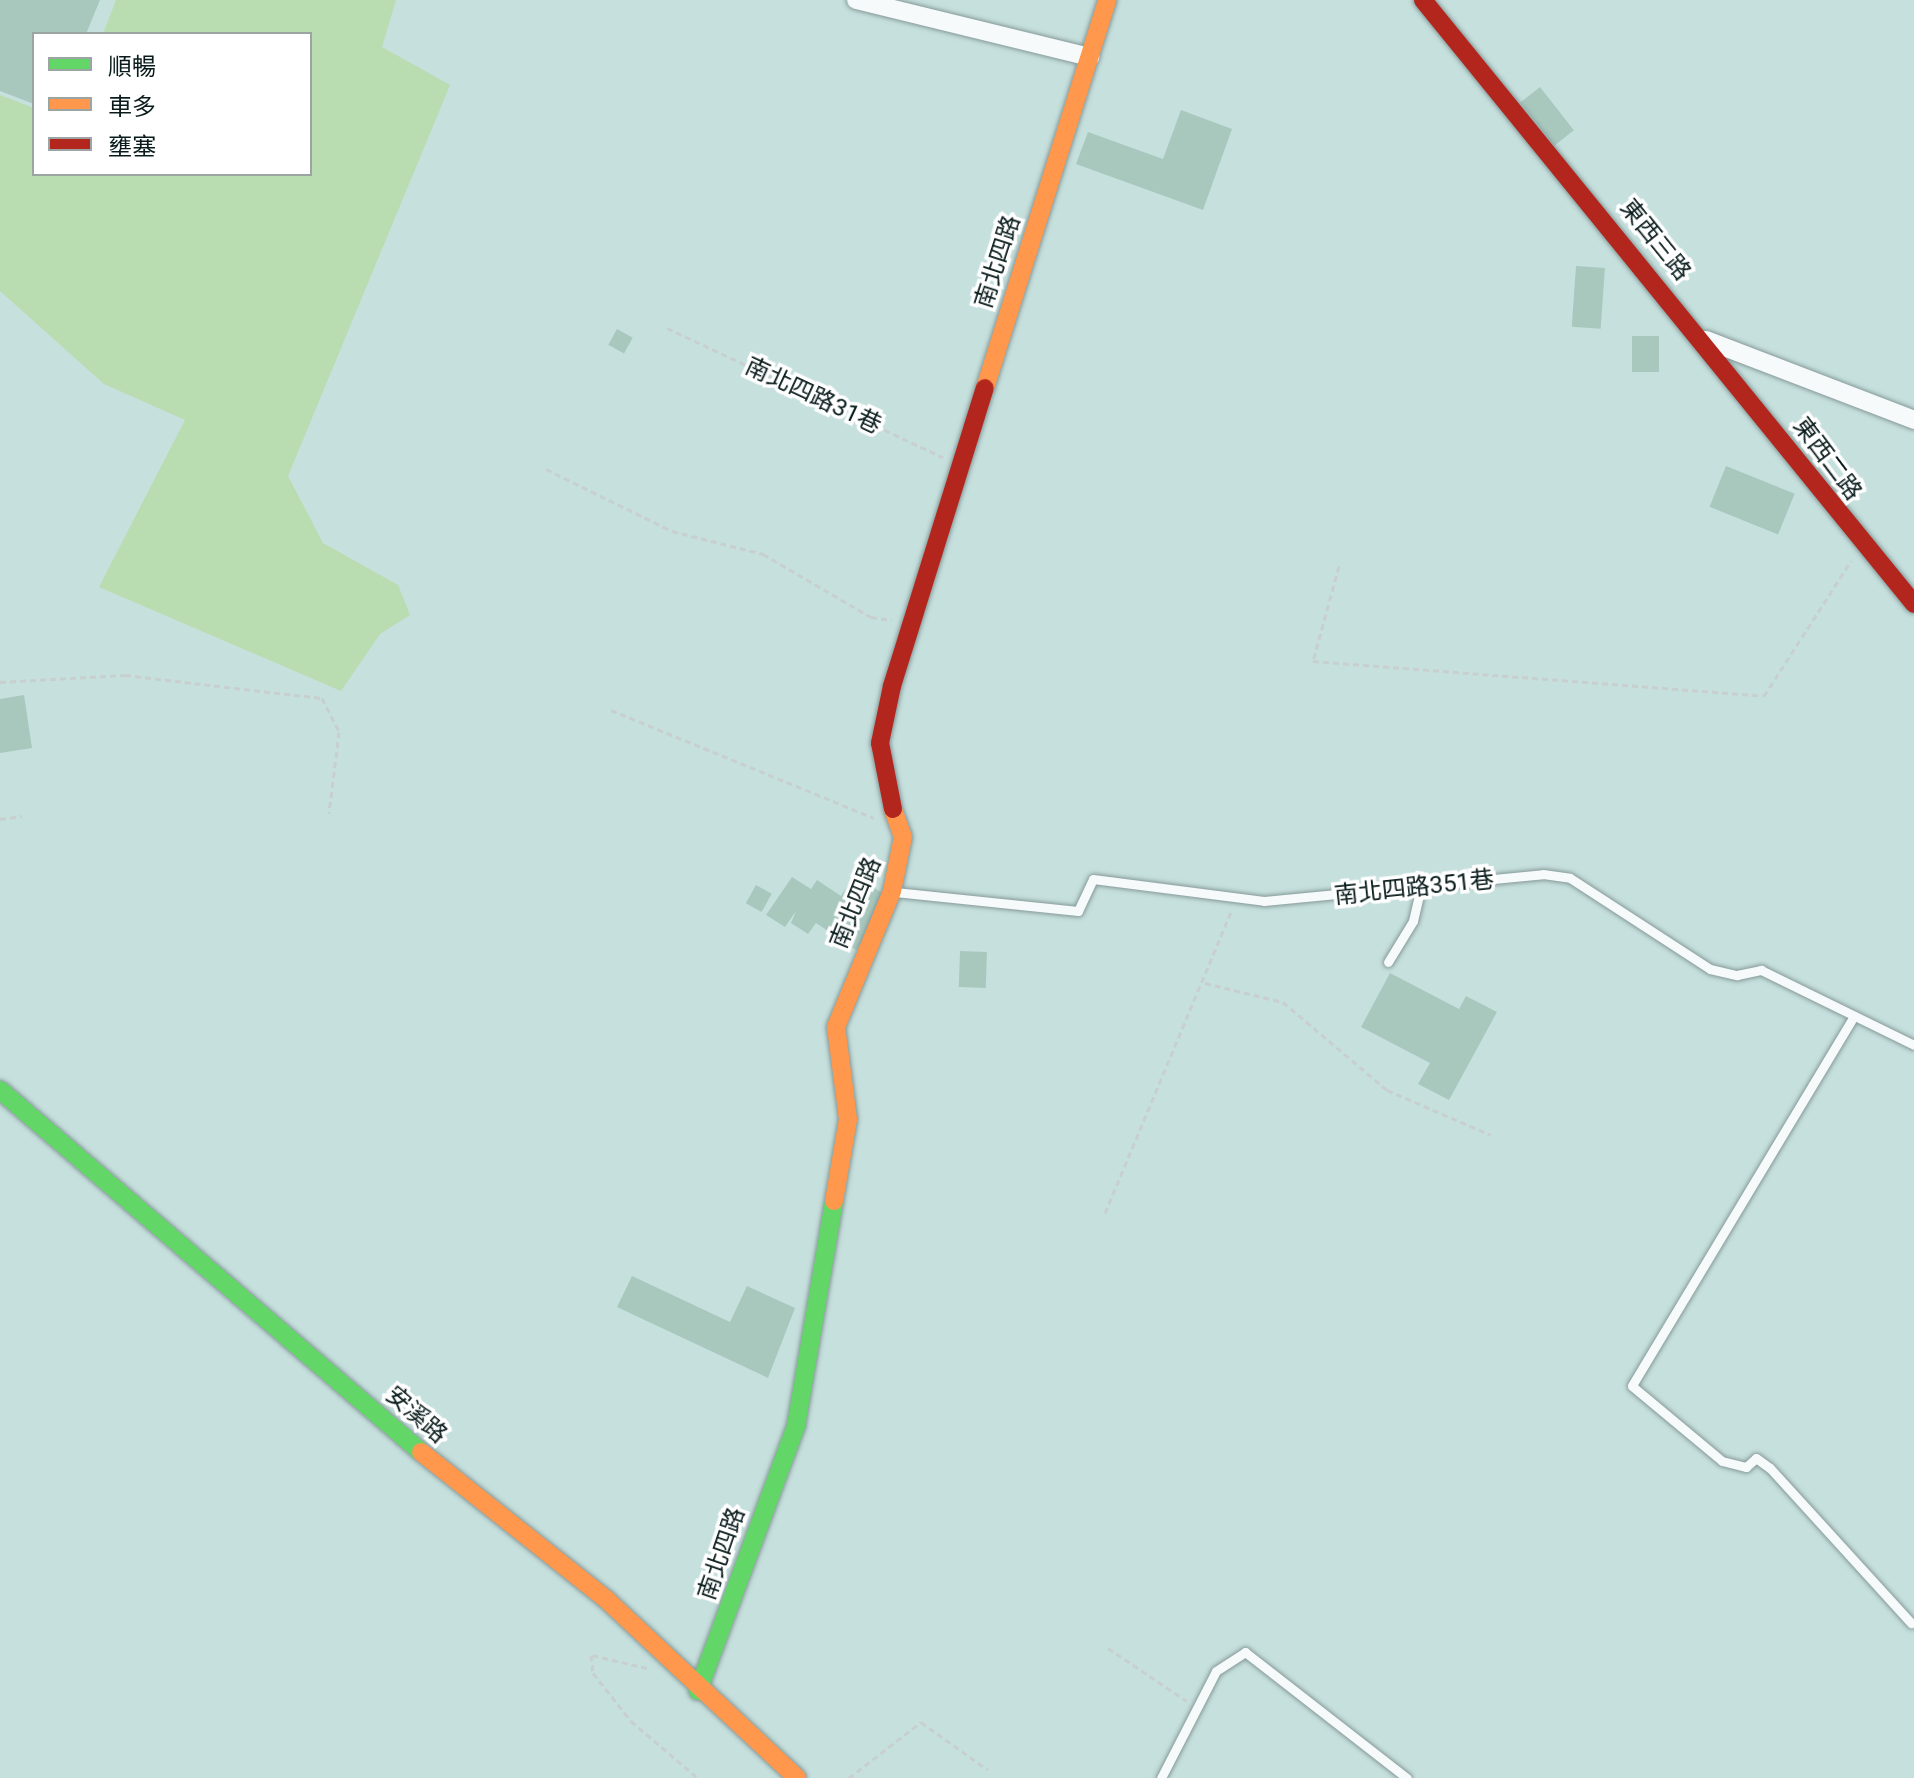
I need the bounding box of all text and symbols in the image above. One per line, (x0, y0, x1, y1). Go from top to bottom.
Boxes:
legend (32, 32, 312, 176)
text: 順暢 (108, 53, 156, 81)
text: 車多 (108, 93, 156, 121)
text: 壅塞 (108, 133, 156, 161)
street label: 東西三路 (1614, 194, 1696, 286)
street label: 南北四路 (969, 212, 1027, 312)
street label: 南北四路31巷 (740, 352, 886, 440)
street label: 東西二路 (1787, 412, 1867, 506)
street label: 南北四路 (825, 853, 887, 953)
street label: 南北四路351巷 (1333, 865, 1495, 911)
street label: 安溪路 (379, 1381, 453, 1449)
street label: 南北四路 (693, 1504, 751, 1604)

